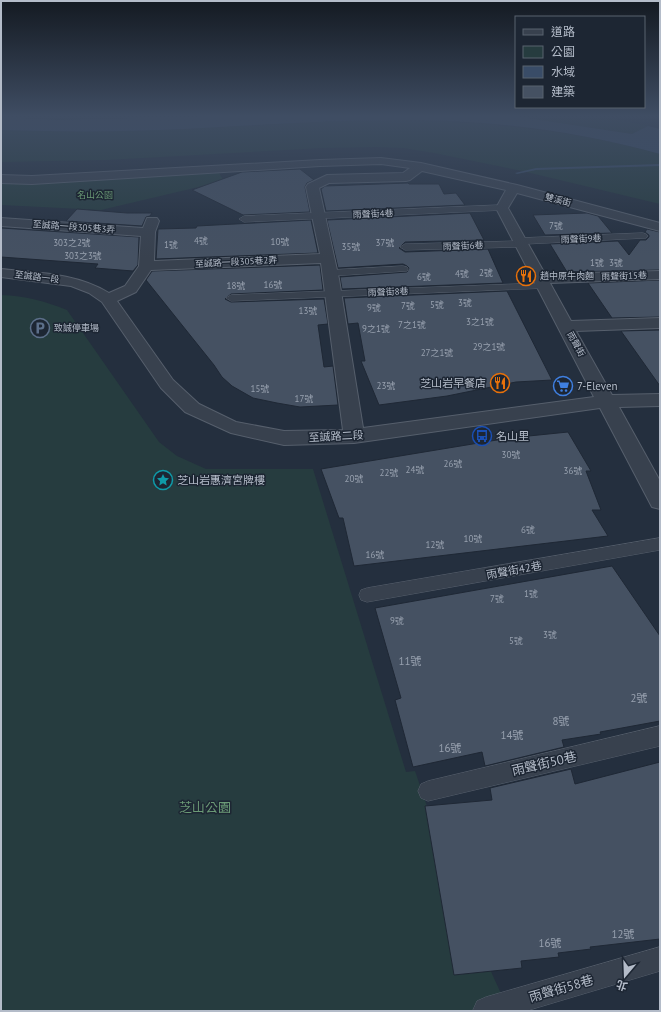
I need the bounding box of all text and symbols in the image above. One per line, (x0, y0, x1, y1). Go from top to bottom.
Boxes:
legend (515, 16, 645, 108)
text: 道路 (551, 24, 575, 39)
text: 公園 (551, 44, 575, 59)
text: 水域 (551, 64, 575, 79)
text: 建築 (551, 84, 575, 99)
park label: 名山公園 (77, 189, 113, 200)
street label: 雙溪街 (544, 191, 573, 208)
street label: 雨聲街4巷 (352, 207, 394, 220)
street label: 至誠路一段305巷3弄 (32, 218, 116, 235)
house number: 7號 (549, 220, 563, 231)
street label: 雨聲街9巷 (560, 232, 602, 245)
house number: 4號 (194, 235, 208, 246)
house number: 10號 (271, 236, 289, 247)
house number: 303之2號 (53, 237, 91, 248)
house number: 37號 (376, 237, 394, 248)
house number: 1號 (164, 239, 178, 250)
street label: 雨聲街6巷 (442, 239, 484, 252)
house number: 35號 (342, 241, 360, 252)
house number: 303之3號 (64, 250, 102, 261)
street label: 至誠路一段305巷2弄 (194, 254, 278, 269)
house number: 1號 (590, 257, 604, 268)
house number: 3號 (609, 257, 623, 268)
restaurant icon: 趙中原牛肉麵 (515, 265, 537, 287)
house number: 2號 (479, 267, 493, 278)
street label: 至誠路一段 (14, 268, 60, 285)
house number: 4號 (455, 268, 469, 279)
street label: 雨聲街15巷 (601, 269, 647, 282)
place label: 趙中原牛肉麵 (540, 270, 594, 281)
house number: 6號 (417, 271, 431, 282)
house number: 16號 (264, 279, 282, 290)
house number: 18號 (227, 280, 245, 291)
street label: 雨聲街8巷 (367, 285, 409, 298)
house number: 3號 (458, 297, 472, 308)
house number: 5號 (430, 299, 444, 310)
house number: 7號 (401, 300, 415, 311)
house number: 9號 (367, 302, 381, 313)
house number: 13號 (299, 305, 317, 316)
house number: 3之1號 (466, 316, 494, 327)
parking icon: 致誠停車場 (29, 317, 51, 339)
house number: 7之1號 (398, 319, 426, 330)
place label: 致誠停車場 (54, 322, 99, 333)
house number: 9之1號 (362, 323, 390, 334)
street label: 雨聲街 (565, 329, 588, 358)
house number: 29之1號 (473, 341, 505, 352)
house number: 27之1號 (421, 347, 453, 358)
restaurant icon: 芝山岩早餐店 (489, 372, 511, 394)
supermarket icon: 7-Eleven (552, 375, 574, 397)
place label: 芝山岩早餐店 (420, 376, 486, 390)
place label: 7-Eleven (577, 379, 618, 393)
house number: 23號 (377, 380, 395, 391)
house number: 15號 (251, 383, 269, 394)
house number: 17號 (295, 393, 313, 404)
bus stop icon: 名山里 (471, 425, 493, 447)
street label: 至誠路二段 (308, 428, 364, 444)
place label: 名山里 (496, 429, 529, 443)
house number: 30號 (502, 449, 520, 460)
house number: 26號 (444, 458, 462, 469)
house number: 24號 (406, 464, 424, 475)
house number: 36號 (564, 465, 582, 476)
house number: 22號 (380, 467, 398, 478)
place icon: 芝山岩惠濟宮牌樓 (152, 469, 174, 491)
place label: 芝山岩惠濟宮牌樓 (177, 473, 265, 487)
house number: 20號 (345, 473, 363, 484)
house number: 6號 (521, 524, 535, 535)
house number: 10號 (464, 533, 482, 544)
house number: 12號 (426, 539, 444, 550)
house number: 16號 (366, 549, 384, 560)
street label: 雨聲街42巷 (485, 558, 543, 582)
house number: 1號 (524, 588, 538, 599)
house number: 7號 (490, 593, 504, 604)
house number: 9號 (390, 615, 404, 626)
house number: 3號 (543, 629, 557, 640)
house number: 5號 (509, 635, 523, 646)
house number: 11號 (399, 654, 422, 668)
house number: 2號 (631, 691, 648, 705)
house number: 8號 (553, 714, 570, 728)
house number: 14號 (501, 728, 524, 742)
house number: 16號 (439, 741, 462, 755)
street label: 雨聲街50巷 (510, 748, 578, 779)
park label: 芝山公園 (179, 799, 231, 816)
house number: 12號 (612, 927, 635, 941)
house number: 16號 (539, 936, 562, 950)
north arrow (605, 956, 645, 996)
street label: 雨聲街58巷 (527, 971, 595, 1006)
text: 北 (614, 977, 629, 994)

